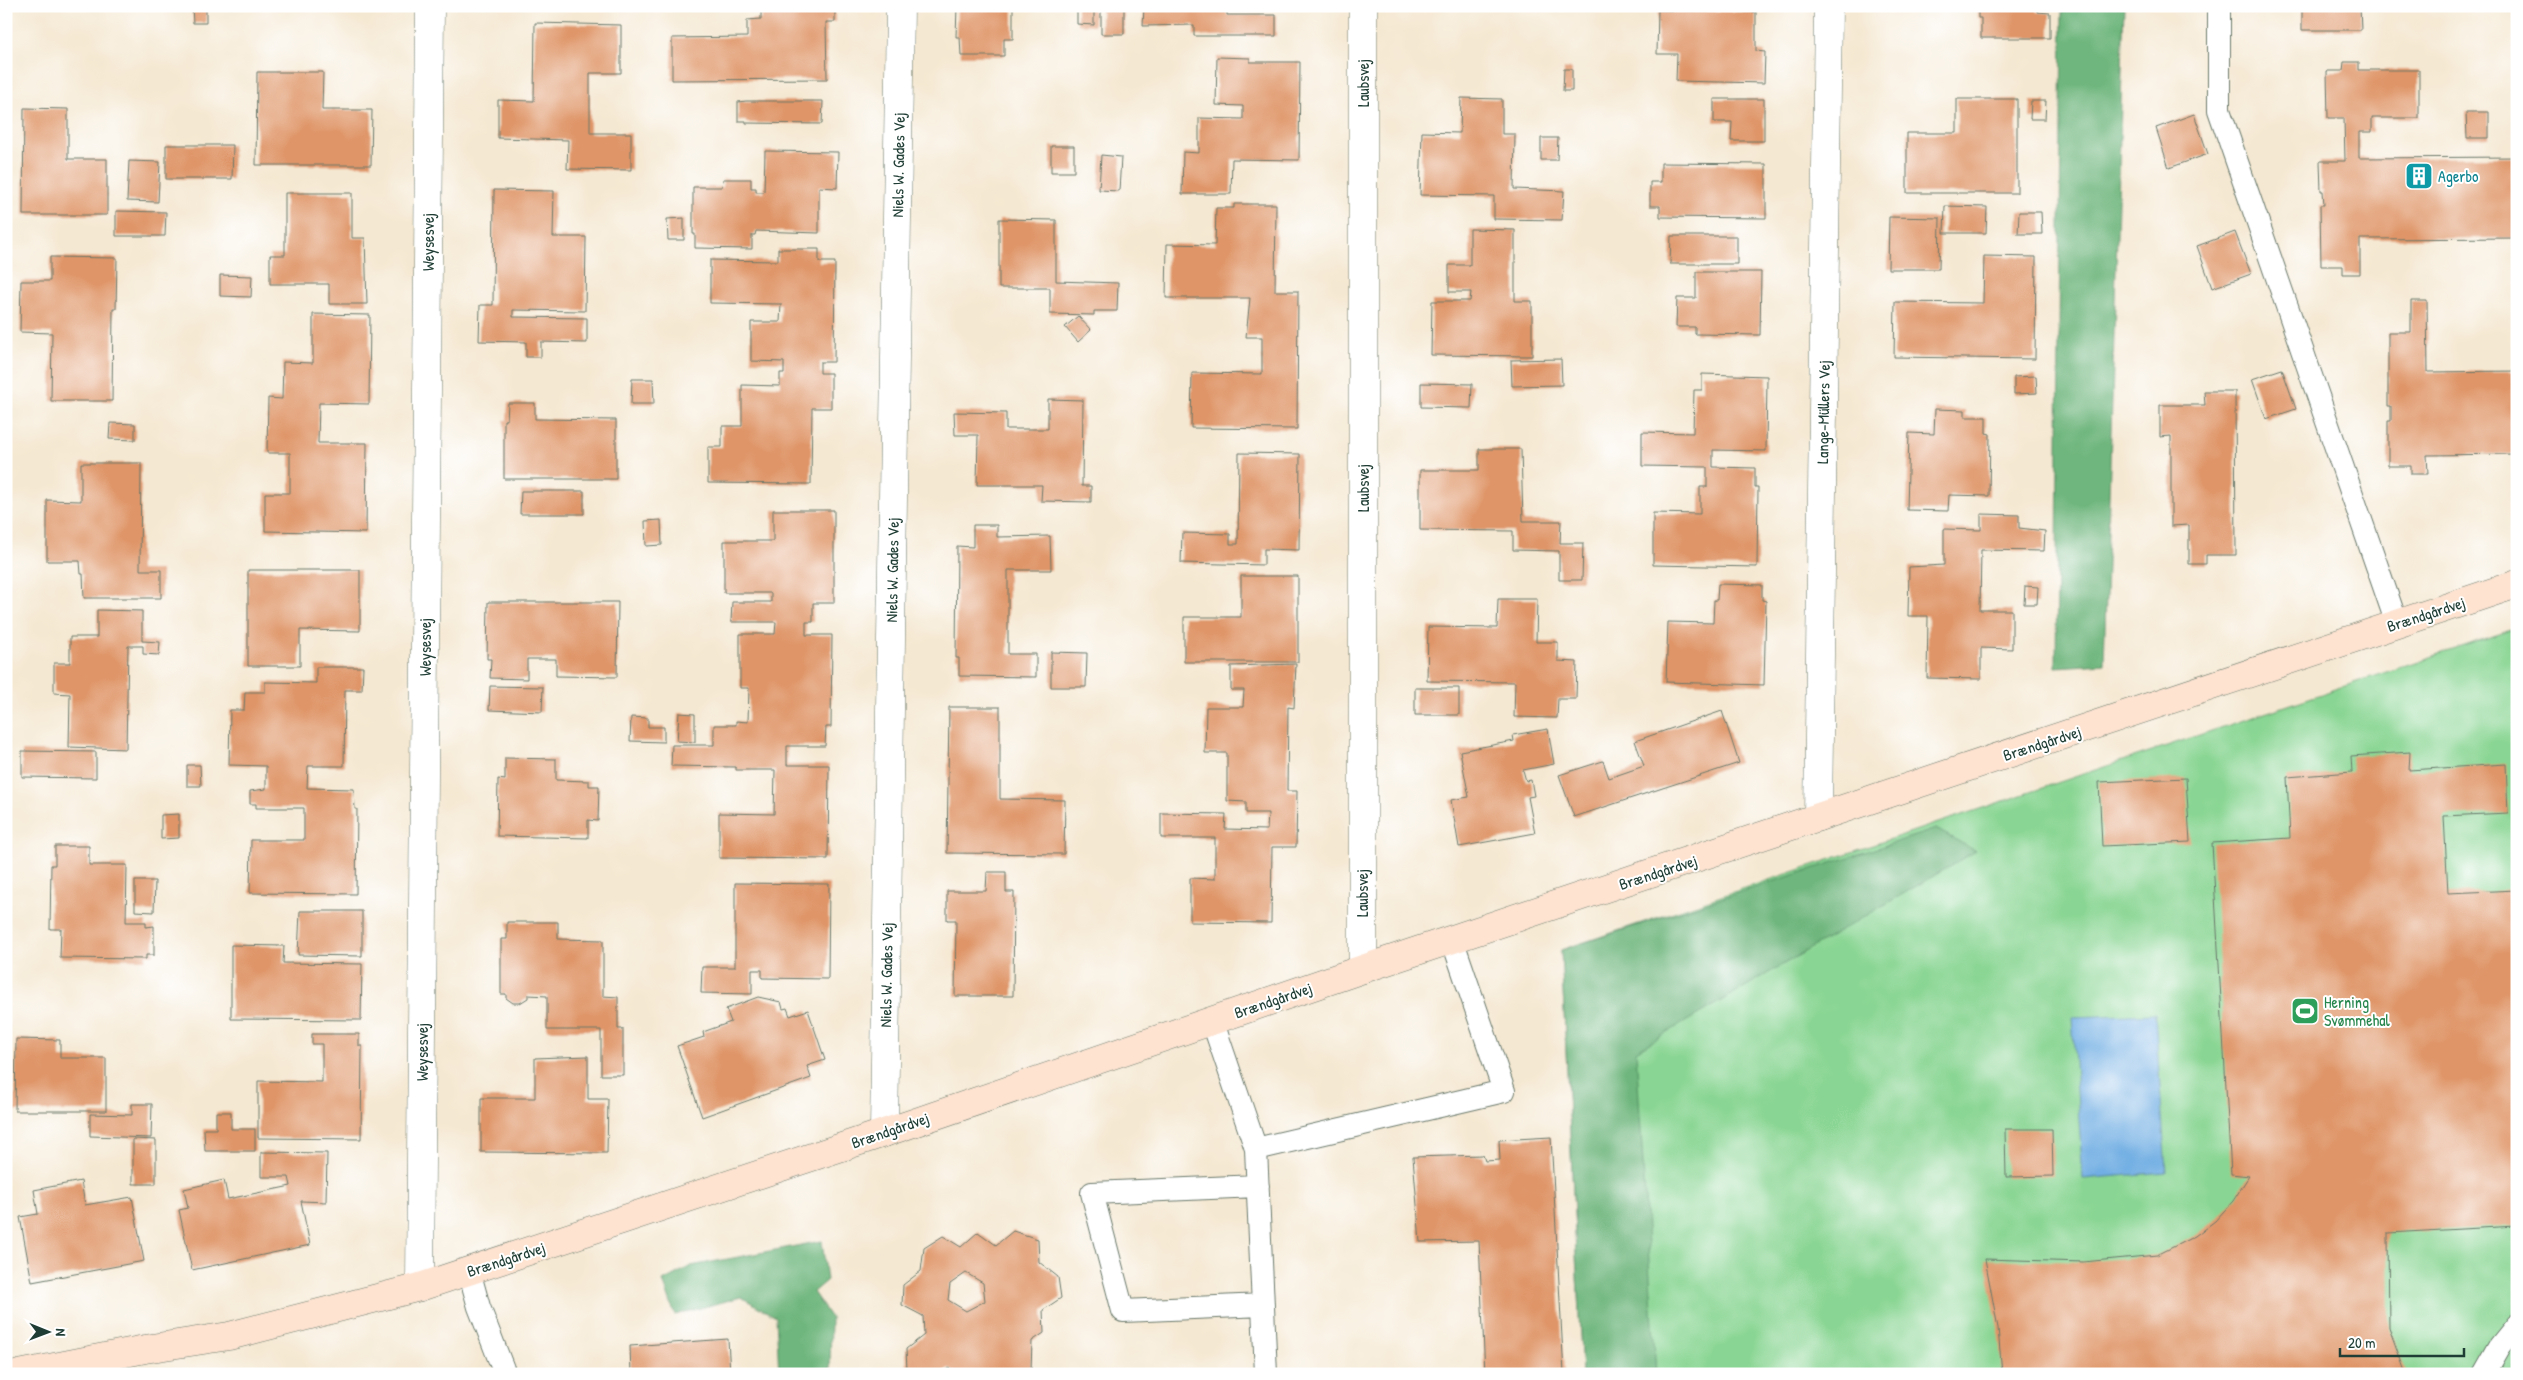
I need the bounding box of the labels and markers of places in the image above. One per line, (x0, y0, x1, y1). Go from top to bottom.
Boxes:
building icon: Agerbo (2404, 161, 2434, 191)
place label: Agerbo (2438, 165, 2479, 187)
place label: Herning Svømmehal (2324, 991, 2391, 1031)
sports icon: Herning Svømmehal (2290, 996, 2320, 1026)

